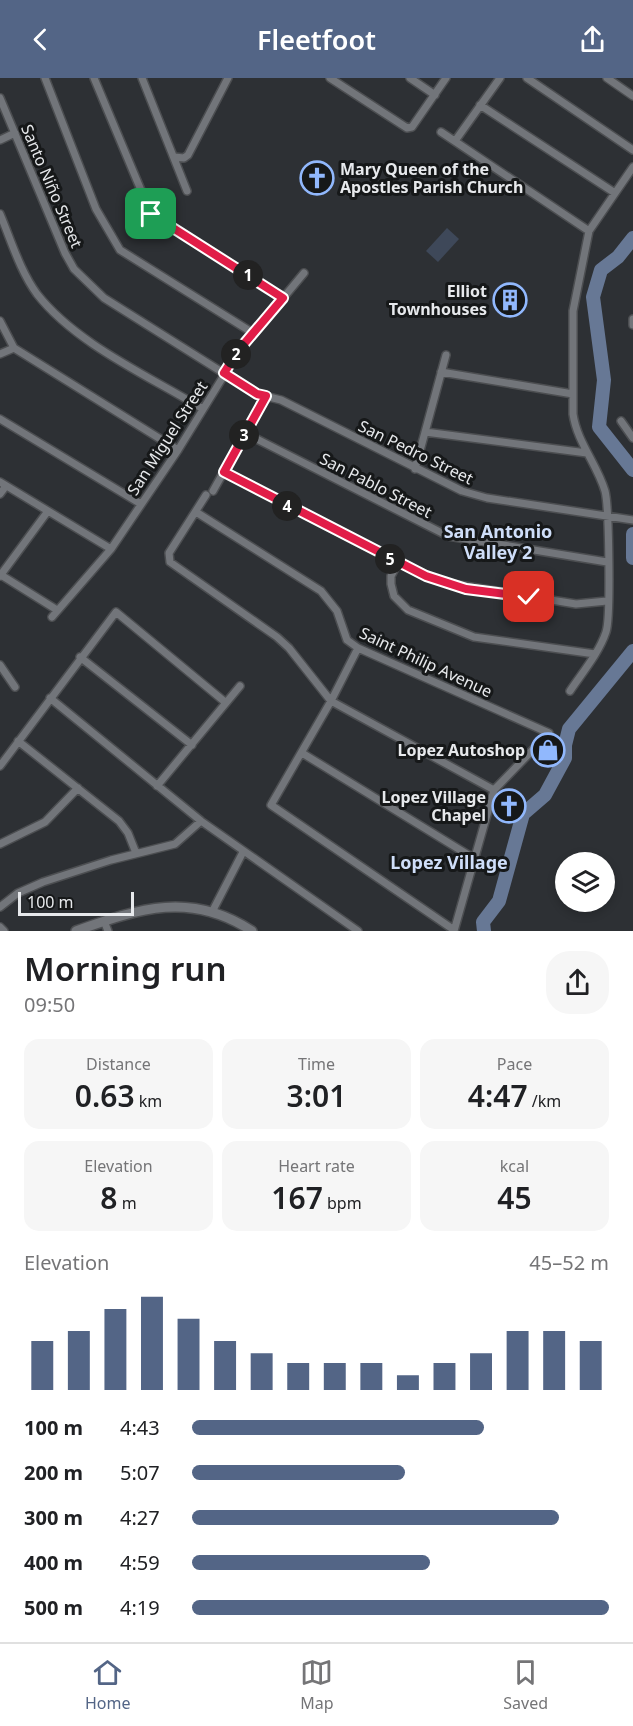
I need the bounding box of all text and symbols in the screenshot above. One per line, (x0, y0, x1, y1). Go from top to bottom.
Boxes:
text: Fleetfoot (257, 21, 376, 58)
icon: back (24, 23, 57, 56)
icon: share (576, 23, 609, 56)
street label: Santo Niño Street (16, 121, 88, 251)
place label: Mary Queen of the Apostles Parish Church (340, 158, 523, 198)
church icon: Mary Queen of the Apostles Parish Church (299, 160, 335, 196)
pin (125, 188, 176, 239)
icon: arrive (134, 197, 167, 230)
pin: 1 (233, 260, 263, 290)
text: 1 (243, 264, 253, 286)
place label: Elliot Townhouses (389, 280, 487, 320)
building icon: Elliot Townhouses (492, 282, 528, 318)
pin: 2 (221, 339, 251, 369)
text: 2 (231, 343, 241, 365)
street label: San Miguel Street (122, 376, 212, 499)
street label: San Pedro Street (355, 415, 477, 489)
pin: 3 (229, 420, 259, 450)
text: 3 (239, 424, 249, 446)
street label: San Pablo Street (316, 447, 436, 523)
pin: 4 (272, 491, 302, 521)
text: 4 (282, 495, 292, 517)
district label: San Antonio Valley 2 (444, 519, 552, 564)
pin: 5 (375, 544, 405, 574)
text: 5 (385, 548, 395, 570)
pin (503, 571, 554, 622)
icon: check (512, 580, 545, 613)
street label: Saint Philip Avenue (356, 622, 496, 702)
shop icon: Lopez Autoshop (530, 732, 566, 768)
place label: Lopez Autoshop (398, 739, 525, 761)
place label: Lopez Village Chapel (382, 786, 486, 826)
church icon: Lopez Village Chapel (491, 788, 527, 824)
district label: Lopez Village (390, 850, 508, 874)
map controls (555, 852, 615, 912)
button: layers (555, 852, 615, 912)
scale bar (18, 889, 134, 917)
text: 100 m (27, 891, 74, 913)
text: Morning run (24, 946, 226, 991)
button: share (546, 951, 609, 1014)
text: 09:50 (24, 991, 75, 1018)
text: Distance (86, 1053, 151, 1075)
text: Time (298, 1053, 335, 1075)
text: Pace (497, 1053, 532, 1075)
text: 0.63 (75, 1075, 135, 1116)
text: 3:01 (287, 1075, 346, 1116)
text: 4:47 (468, 1075, 528, 1116)
text: km (135, 1090, 162, 1112)
text: /km (528, 1090, 561, 1112)
text: Elevation (84, 1155, 153, 1177)
text: Heart rate (278, 1155, 355, 1177)
text: kcal (500, 1155, 529, 1177)
text: 8 (100, 1177, 118, 1218)
text: 167 (271, 1177, 323, 1218)
text: 45 (497, 1177, 532, 1218)
text: m (118, 1192, 137, 1214)
text: bpm (323, 1192, 362, 1214)
text: Elevation (24, 1249, 109, 1276)
text: 45–52 m (529, 1249, 609, 1276)
text: 100 m (24, 1414, 83, 1441)
text: 4:43 (120, 1414, 160, 1441)
text: 200 m (24, 1459, 83, 1486)
text: 5:07 (120, 1459, 160, 1486)
text: 300 m (24, 1504, 83, 1531)
text: 4:27 (120, 1504, 160, 1531)
text: 400 m (24, 1549, 83, 1576)
text: 4:59 (120, 1549, 160, 1576)
text: 500 m (24, 1594, 83, 1621)
text: 4:19 (120, 1594, 160, 1621)
tab: Home (85, 1656, 130, 1714)
tab: Map (300, 1656, 334, 1714)
tab: Saved (503, 1656, 548, 1714)

